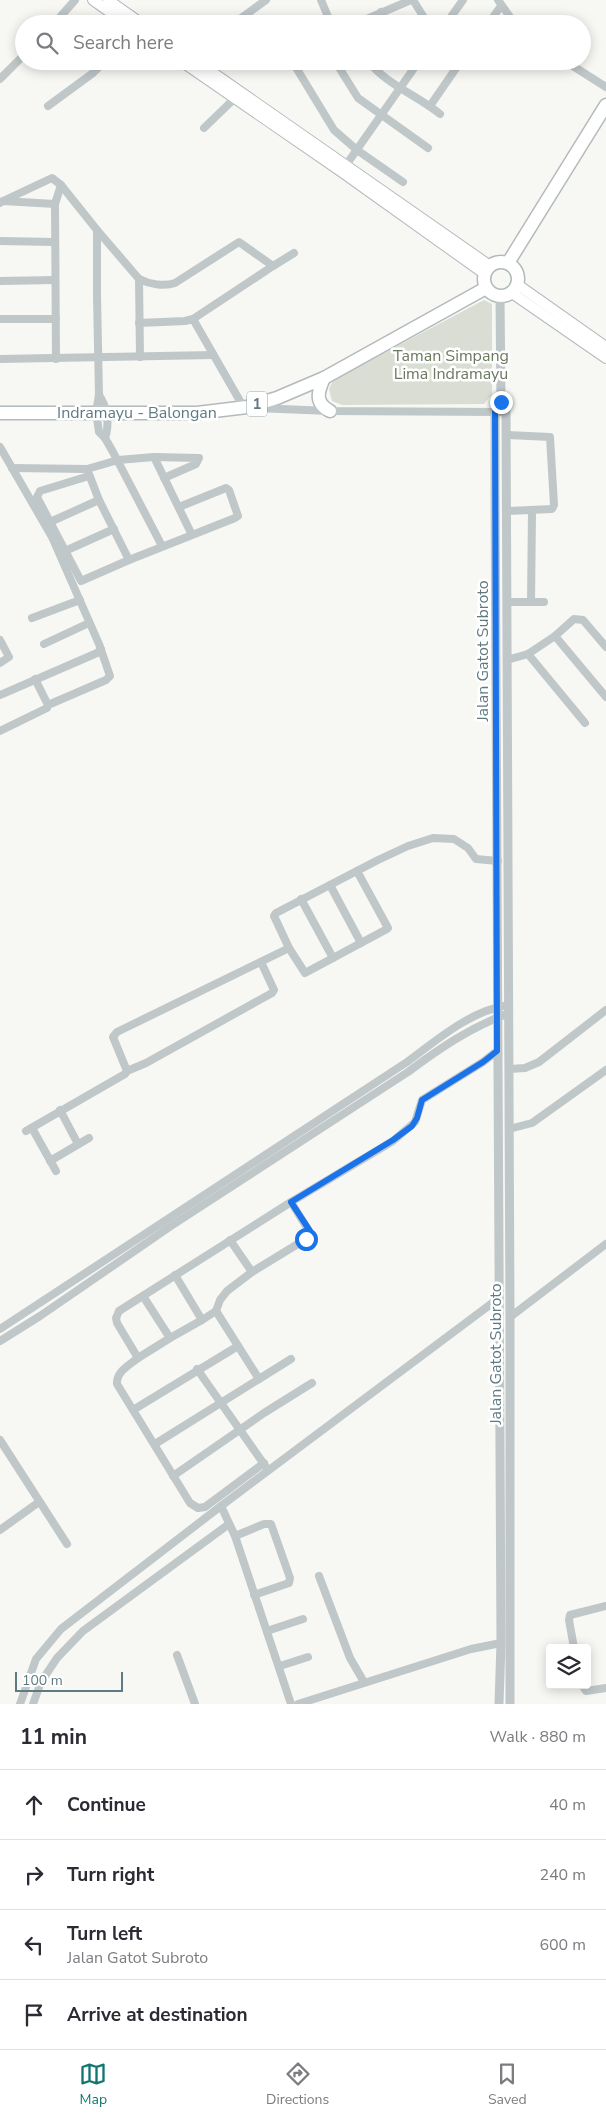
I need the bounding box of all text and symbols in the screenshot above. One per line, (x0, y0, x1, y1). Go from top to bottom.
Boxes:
search box (15, 15, 591, 70)
icon: search (33, 29, 61, 57)
text: Search here (73, 30, 174, 56)
park label: Taman Simpang Lima Indramayu (393, 345, 509, 385)
route end (490, 391, 513, 414)
road number: 1 (247, 392, 267, 416)
street label: Indramayu - Balongan (57, 402, 217, 424)
street label: Jalan Gatot Subroto (472, 580, 494, 723)
route start (295, 1228, 318, 1251)
street label: Jalan Gatot Subroto (485, 1283, 507, 1426)
map controls (546, 1644, 591, 1689)
button: layers (546, 1644, 591, 1689)
scale bar (15, 1669, 122, 1692)
text: 100 m (22, 1671, 63, 1690)
text: 11 min (20, 1723, 87, 1751)
text: Walk · 880 m (490, 1726, 586, 1748)
icon: ahead (20, 1791, 48, 1819)
text: Continue (67, 1792, 146, 1818)
text: 40 m (549, 1794, 586, 1816)
icon: right (20, 1861, 48, 1889)
text: Turn right (67, 1862, 154, 1888)
text: 240 m (539, 1864, 586, 1886)
text: Turn left (67, 1921, 142, 1947)
icon: left (20, 1931, 48, 1959)
text: 600 m (539, 1934, 586, 1956)
text: Jalan Gatot Subroto (67, 1947, 208, 1969)
icon: arrive (20, 2001, 48, 2029)
text: Arrive at destination (67, 2002, 248, 2028)
tab: Map (79, 2060, 107, 2109)
tab: Directions (266, 2060, 329, 2109)
tab: Saved (488, 2060, 527, 2109)

